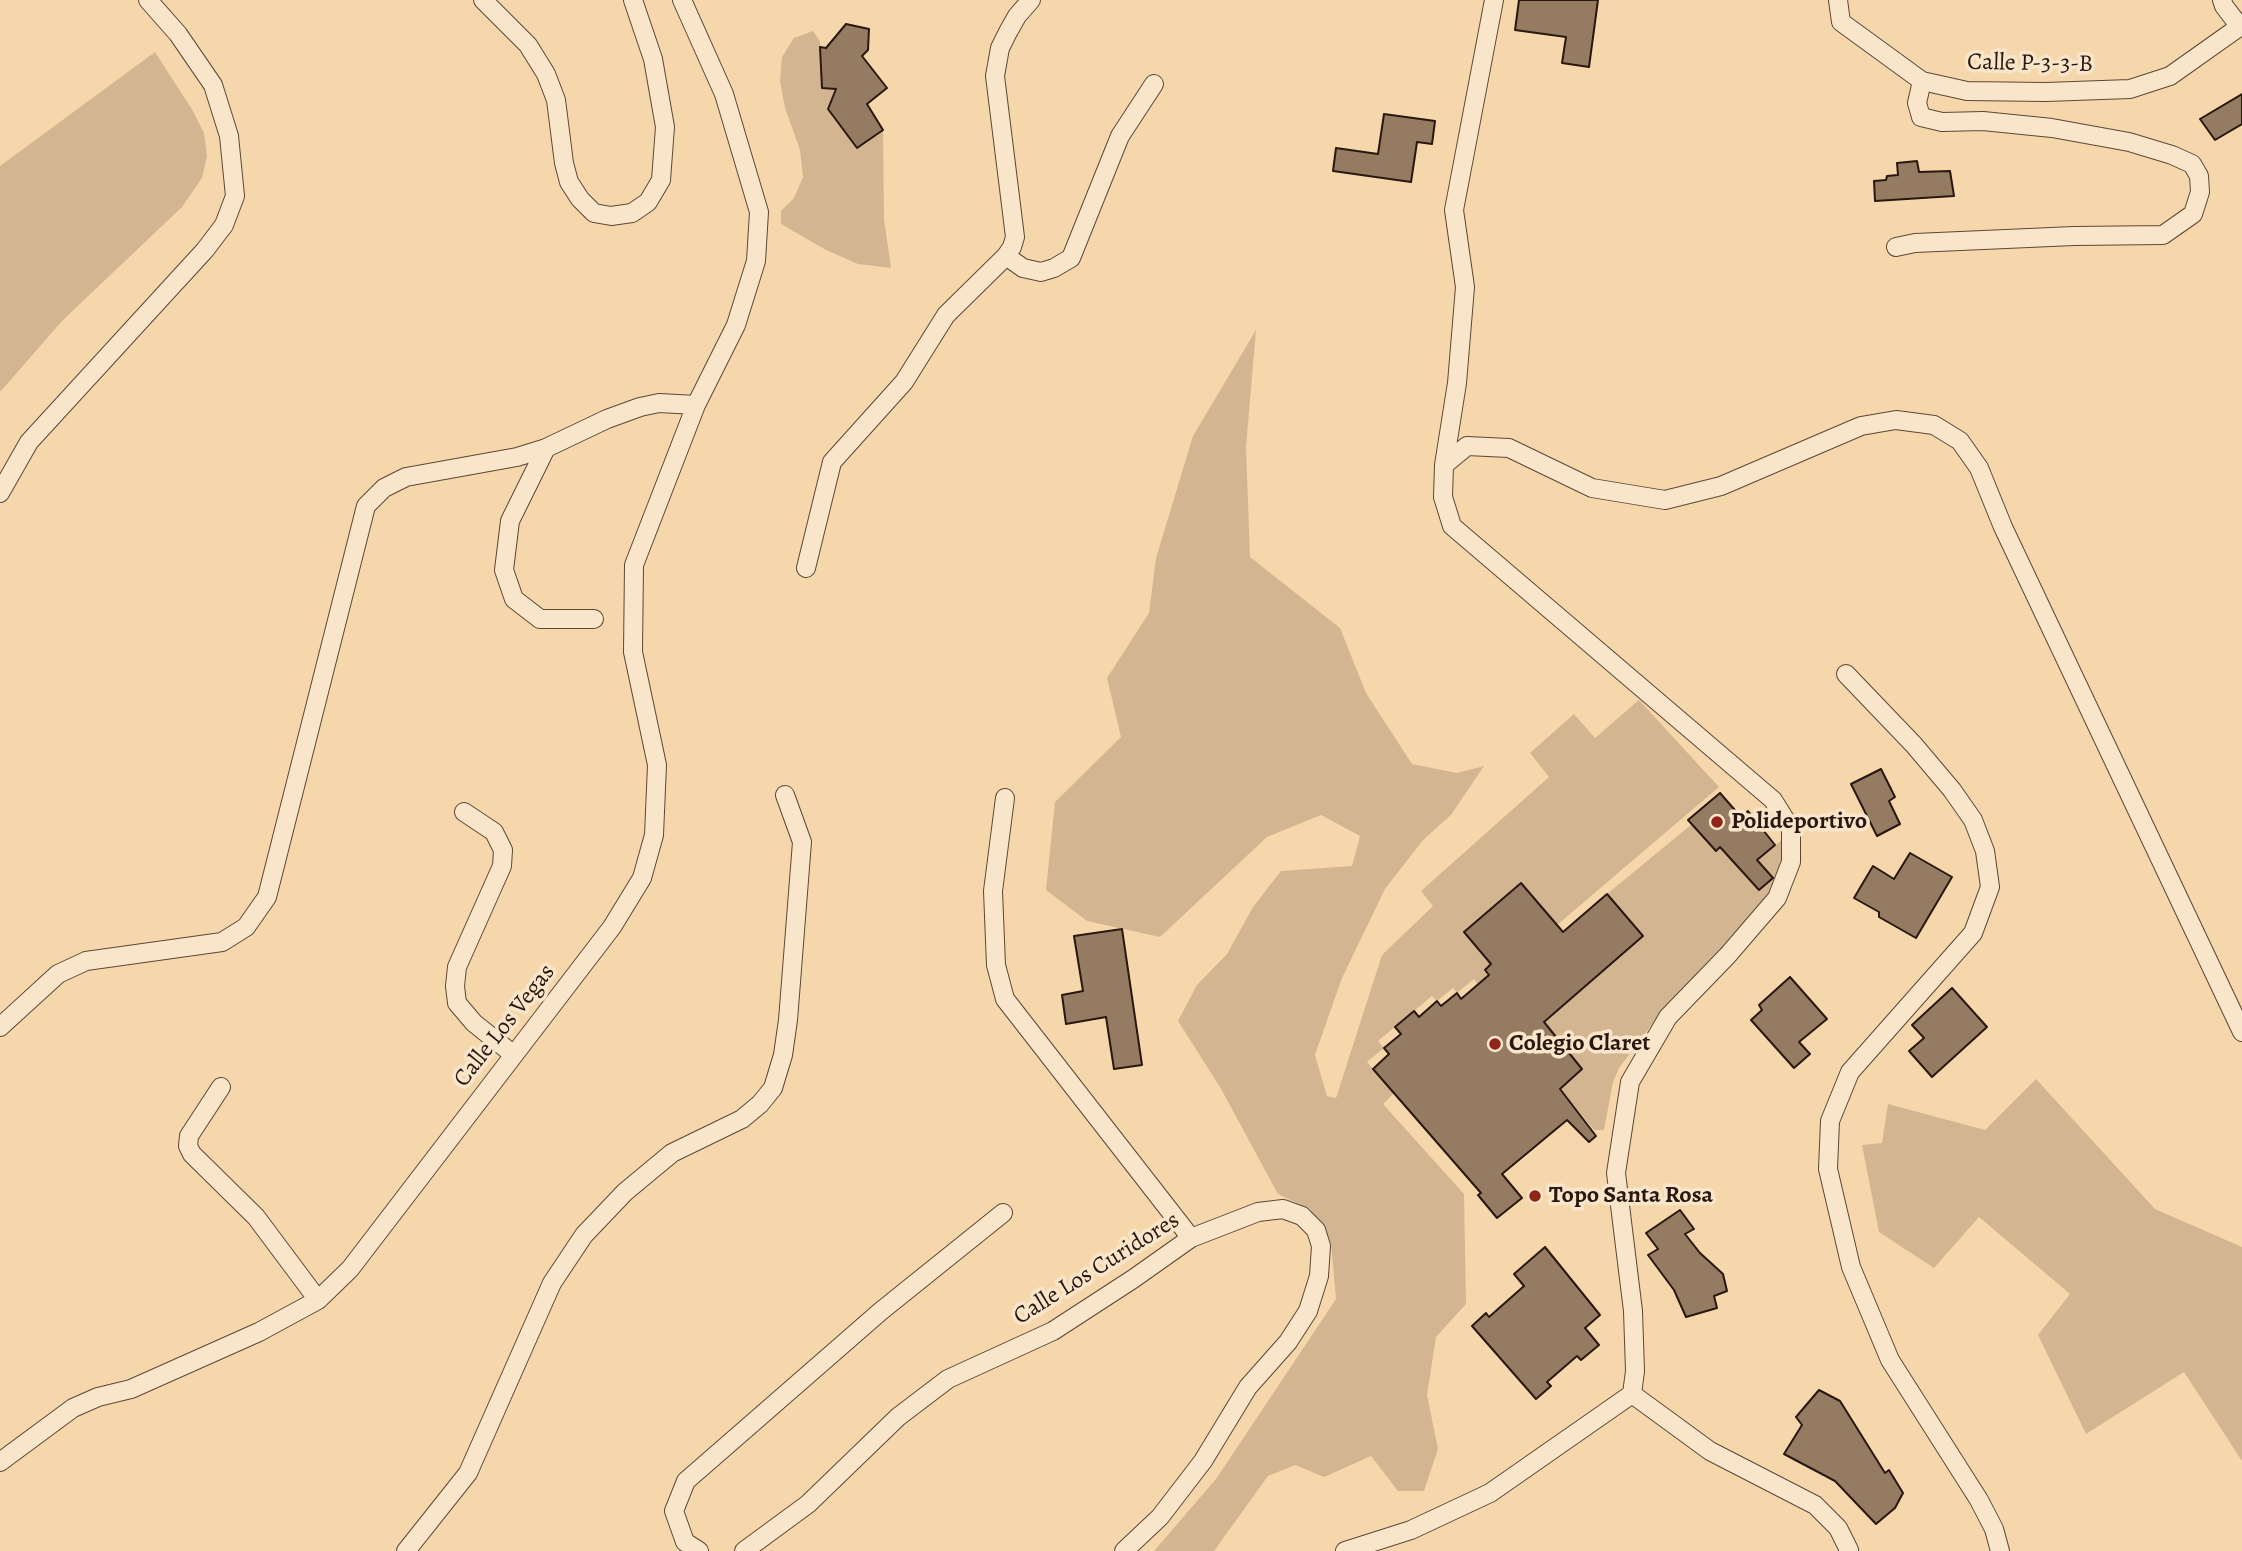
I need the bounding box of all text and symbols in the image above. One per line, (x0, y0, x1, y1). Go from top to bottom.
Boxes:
street label: Calle P-3-3-B (1967, 49, 2093, 79)
place label: Polideportivo (1731, 808, 1867, 836)
marker: Polideportivo (1709, 814, 1725, 830)
street label: Calle Los Vegas (448, 959, 562, 1093)
place label: Colegio Claret (1509, 1030, 1650, 1058)
marker: Colegio Claret (1487, 1036, 1503, 1052)
place label: Topo Santa Rosa (1549, 1182, 1713, 1210)
marker: Topo Santa Rosa (1527, 1188, 1543, 1204)
street label: Calle Los Curidores (1009, 1206, 1185, 1332)

